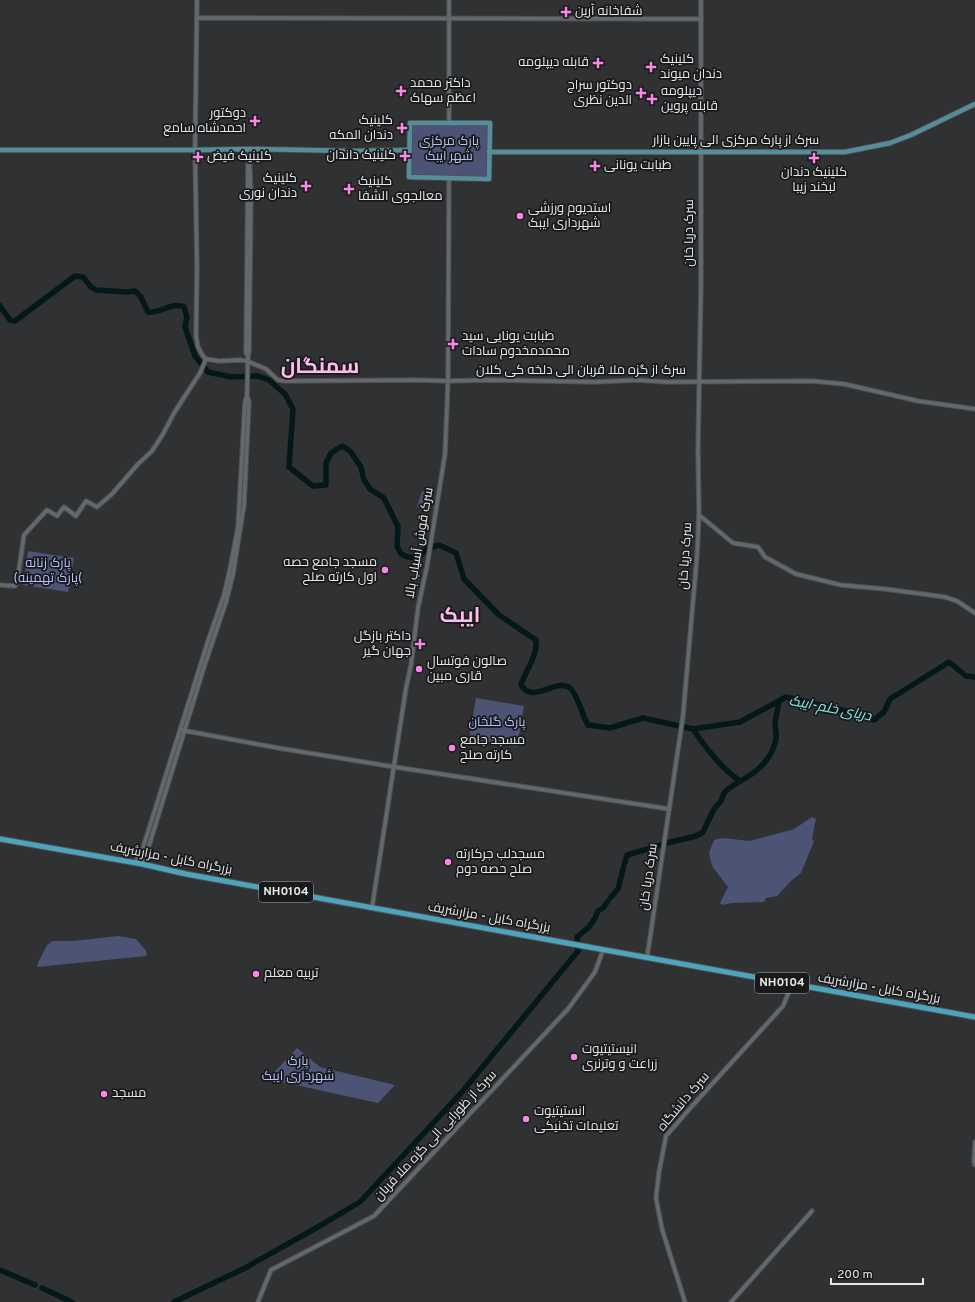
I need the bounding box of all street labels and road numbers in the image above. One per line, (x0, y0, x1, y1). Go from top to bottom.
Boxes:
street label: سرک از پارک مرکزی الی پایین بازار (652, 133, 819, 149)
street label: سرک دریا خان (682, 199, 698, 267)
street label: سرک از گزه ملا قربان الی دلخه کی کلان (476, 363, 686, 379)
street label: سرک قوش آسیاب بالا (401, 486, 438, 600)
street label: سرک دریا خان (676, 522, 696, 590)
street label: بزرگراه کابل - مزارشریف (109, 839, 233, 879)
street label: سرک دریا خان (636, 842, 662, 912)
road number: NH0104 (259, 882, 313, 902)
street label: بزرگراه کابل - مزارشریف (426, 899, 552, 937)
street label: بزرگراه کابل - مزارشریف (816, 970, 942, 1008)
road number: NH0104 (755, 973, 809, 993)
street label: سرک از ظورایی الی گزه ملا قربان (371, 1067, 501, 1205)
street label: سرک دانشگاه (654, 1069, 714, 1135)

